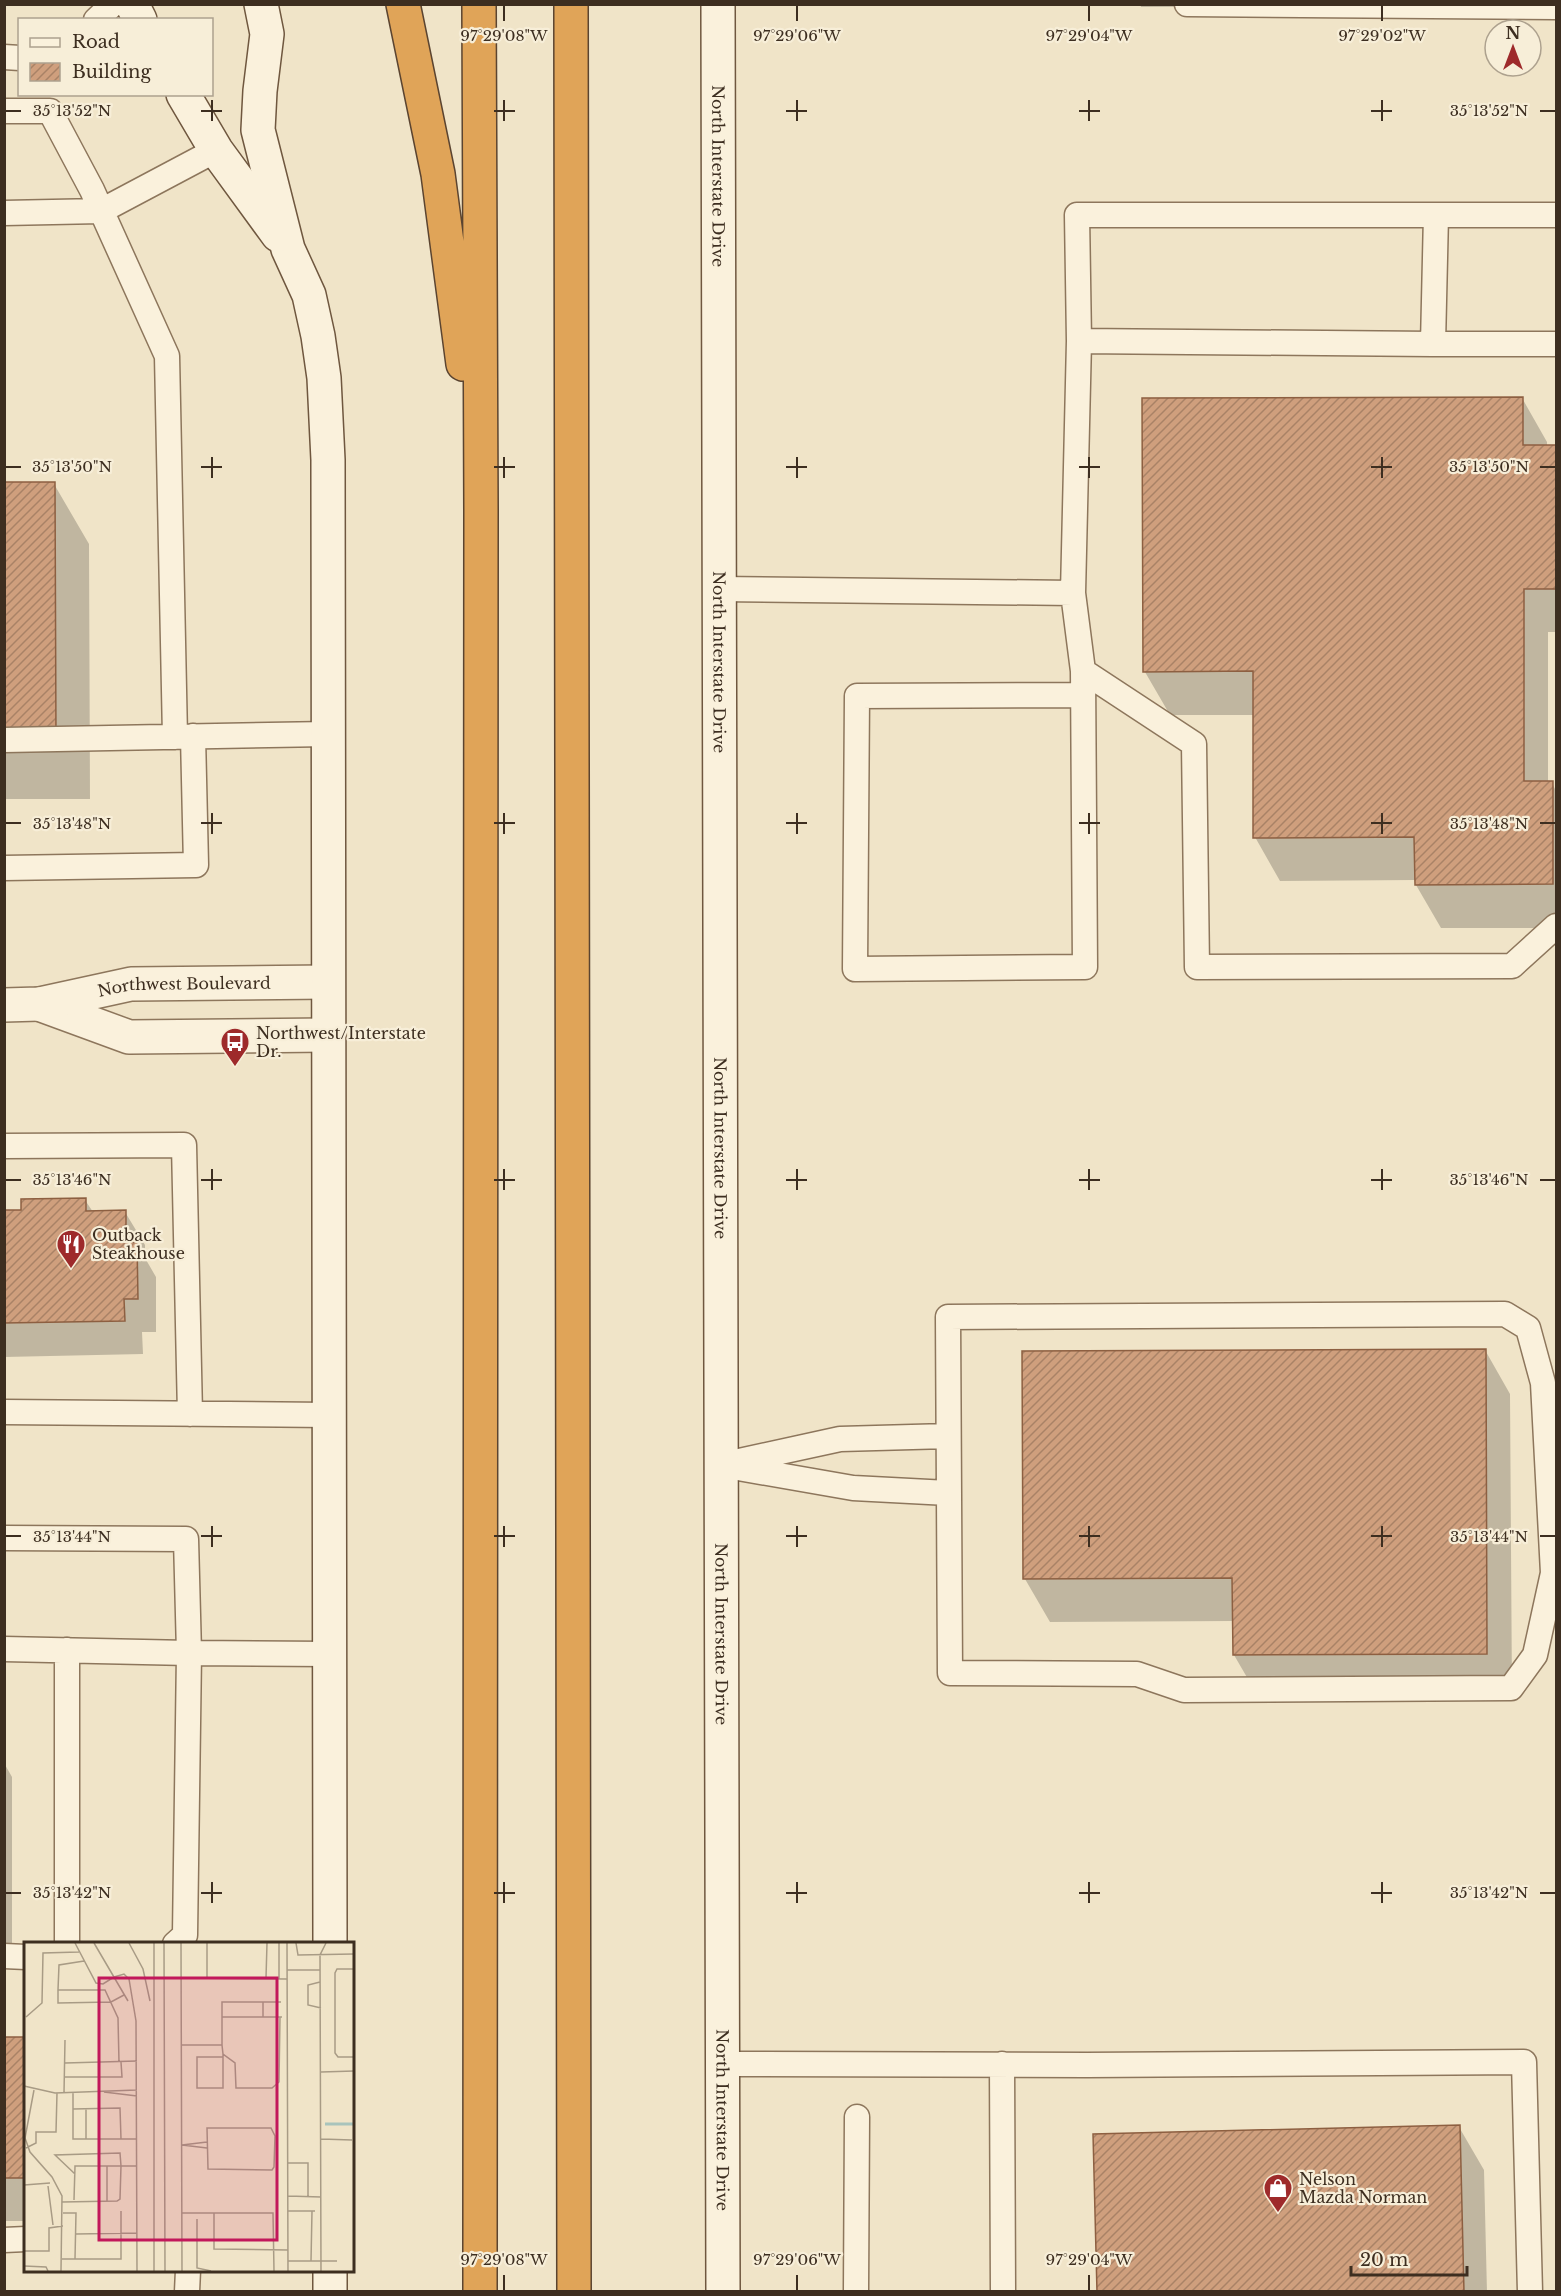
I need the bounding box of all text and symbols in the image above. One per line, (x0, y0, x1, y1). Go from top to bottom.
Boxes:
legend (18, 18, 213, 96)
north arrow (1483, 18, 1543, 78)
text: N (1505, 23, 1521, 43)
text: 97°29'08"W (460, 26, 548, 45)
text: 97°29'06"W (753, 26, 841, 45)
text: 97°29'04"W (1046, 26, 1133, 45)
text: 97°29'02"W (1338, 26, 1426, 45)
text: Road (72, 31, 120, 53)
text: Building (72, 61, 151, 83)
street label: North Interstate Drive (708, 85, 729, 267)
text: 35°13'52"N (33, 101, 111, 120)
text: 35°13'52"N (1450, 101, 1528, 120)
text: 35°13'50"N (32, 457, 112, 476)
text: 35°13'50"N (1449, 457, 1529, 476)
street label: North Interstate Drive (709, 571, 730, 753)
text: 35°13'48"N (33, 814, 111, 833)
text: 35°13'48"N (1450, 814, 1528, 833)
street label: Northwest Boulevard (96, 973, 271, 1001)
place label: Northwest/Interstate Dr. (256, 1023, 426, 1061)
bus stop icon: Northwest/Interstate Dr. (219, 1026, 251, 1068)
street label: North Interstate Drive (710, 1057, 731, 1239)
text: 35°13'46"N (33, 1170, 112, 1189)
text: 35°13'46"N (1450, 1170, 1529, 1189)
place label: Outback Steakhouse (92, 1225, 185, 1263)
restaurant icon: Outback Steakhouse (55, 1228, 87, 1270)
text: 35°13'44"N (33, 1527, 111, 1546)
text: 35°13'44"N (1450, 1527, 1528, 1546)
street label: North Interstate Drive (711, 1543, 732, 1725)
text: 35°13'42"N (33, 1883, 111, 1902)
text: 35°13'42"N (1450, 1883, 1528, 1902)
inset map (24, 1942, 354, 2272)
street label: North Interstate Drive (712, 2029, 733, 2211)
place label: Nelson Mazda Norman (1299, 2169, 1427, 2207)
shop icon: Nelson Mazda Norman (1262, 2172, 1294, 2214)
scale bar (1351, 2239, 1466, 2277)
text: 20 m (1360, 2249, 1408, 2271)
text: 97°29'08"W (460, 2250, 548, 2269)
text: 97°29'06"W (753, 2250, 841, 2269)
text: 97°29'04"W (1046, 2250, 1133, 2269)

